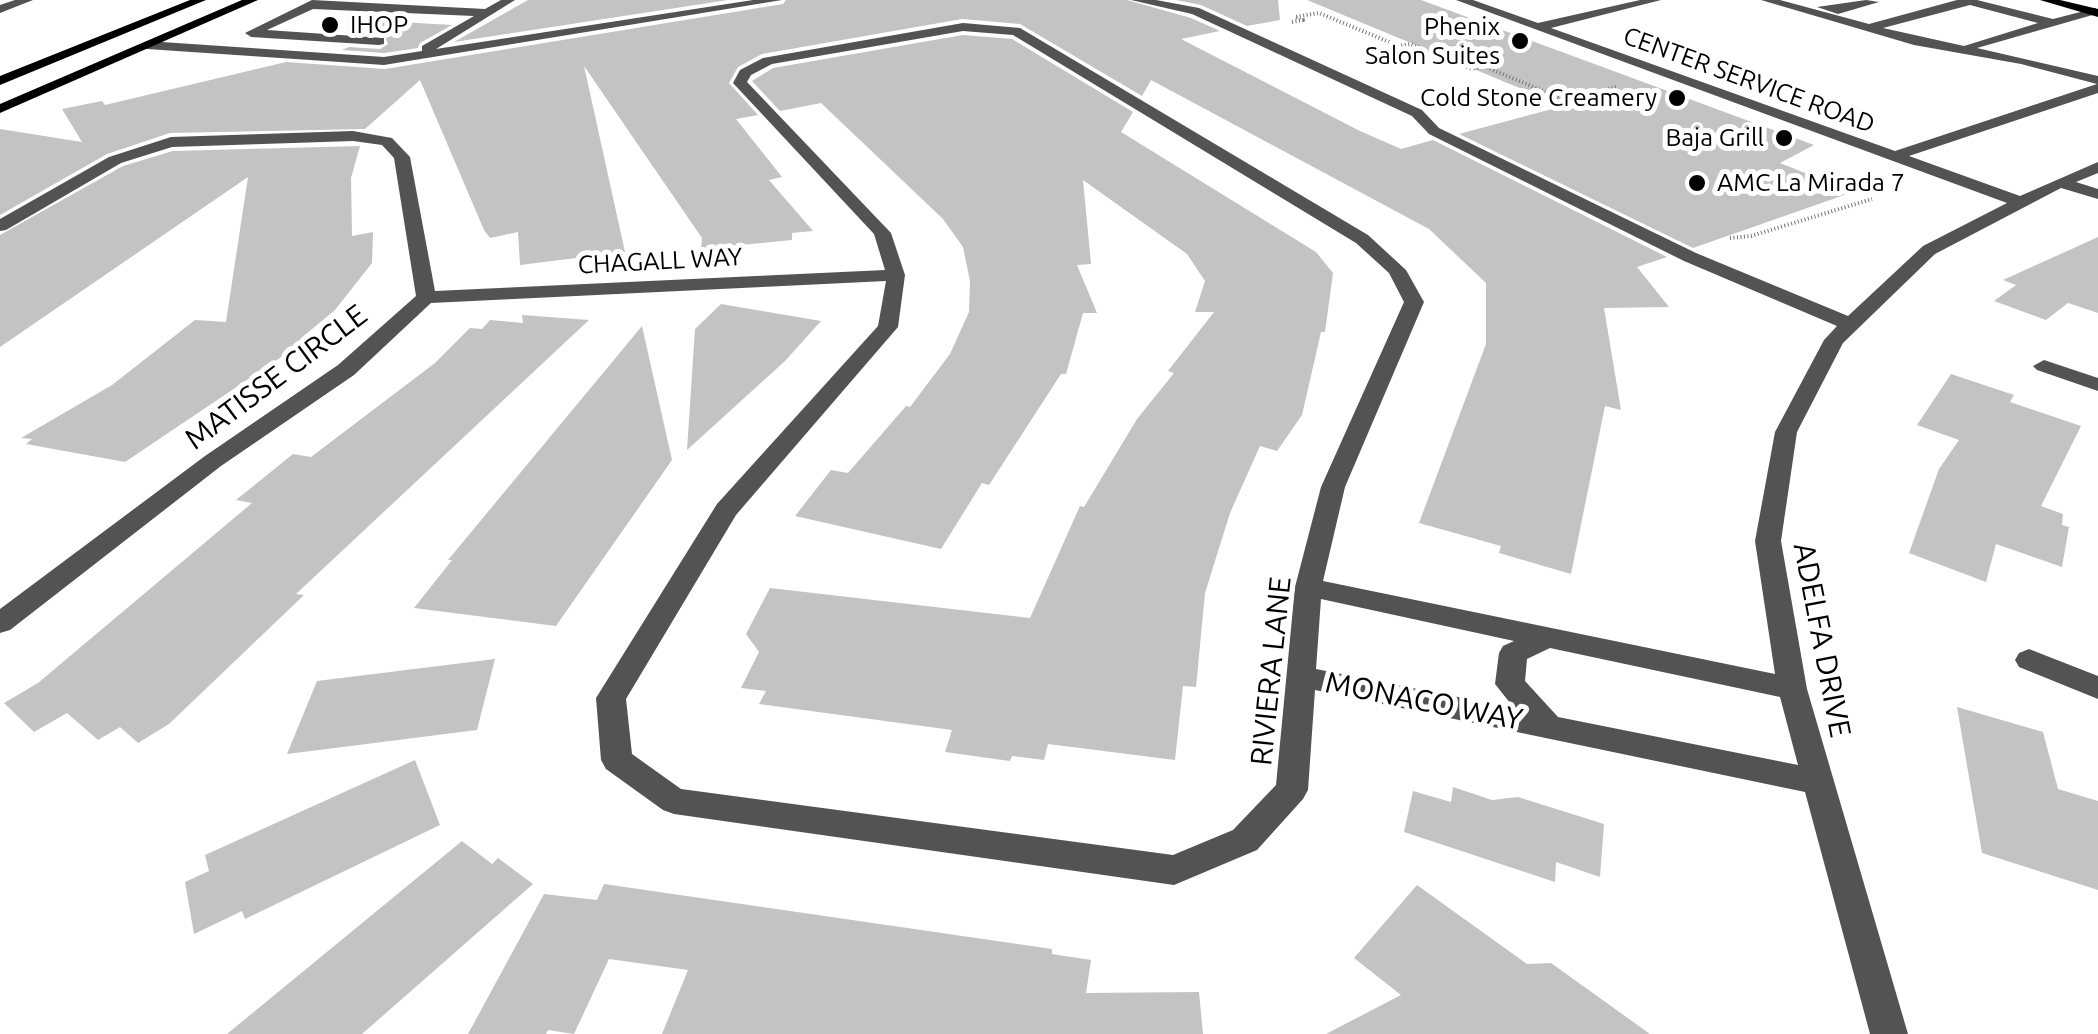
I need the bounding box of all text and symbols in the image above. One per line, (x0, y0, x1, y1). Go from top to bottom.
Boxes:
place label: IHOP (350, 10, 408, 40)
place label: Phenix Salon Suites (1365, 12, 1500, 71)
marker: IHOP (319, 14, 341, 36)
street label: CENTER SERVICE ROAD (1619, 21, 1879, 139)
marker: Phenix Salon Suites (1509, 30, 1531, 52)
place label: Cold Stone Creamery (1420, 83, 1657, 113)
marker: Cold Stone Creamery (1666, 87, 1688, 109)
place label: Baja Grill (1665, 123, 1764, 153)
marker: Baja Grill (1773, 127, 1795, 149)
place label: AMC La Mirada 7 (1717, 168, 1905, 198)
marker: AMC La Mirada 7 (1686, 172, 1708, 194)
street label: CHAGALL WAY (577, 242, 743, 280)
street label: MATISSE CIRCLE (178, 297, 374, 457)
street label: ADELFA DRIVE (1786, 540, 1858, 740)
street label: RIVIERA LANE (1243, 575, 1299, 767)
street label: MONACO WAY (1322, 664, 1526, 738)

